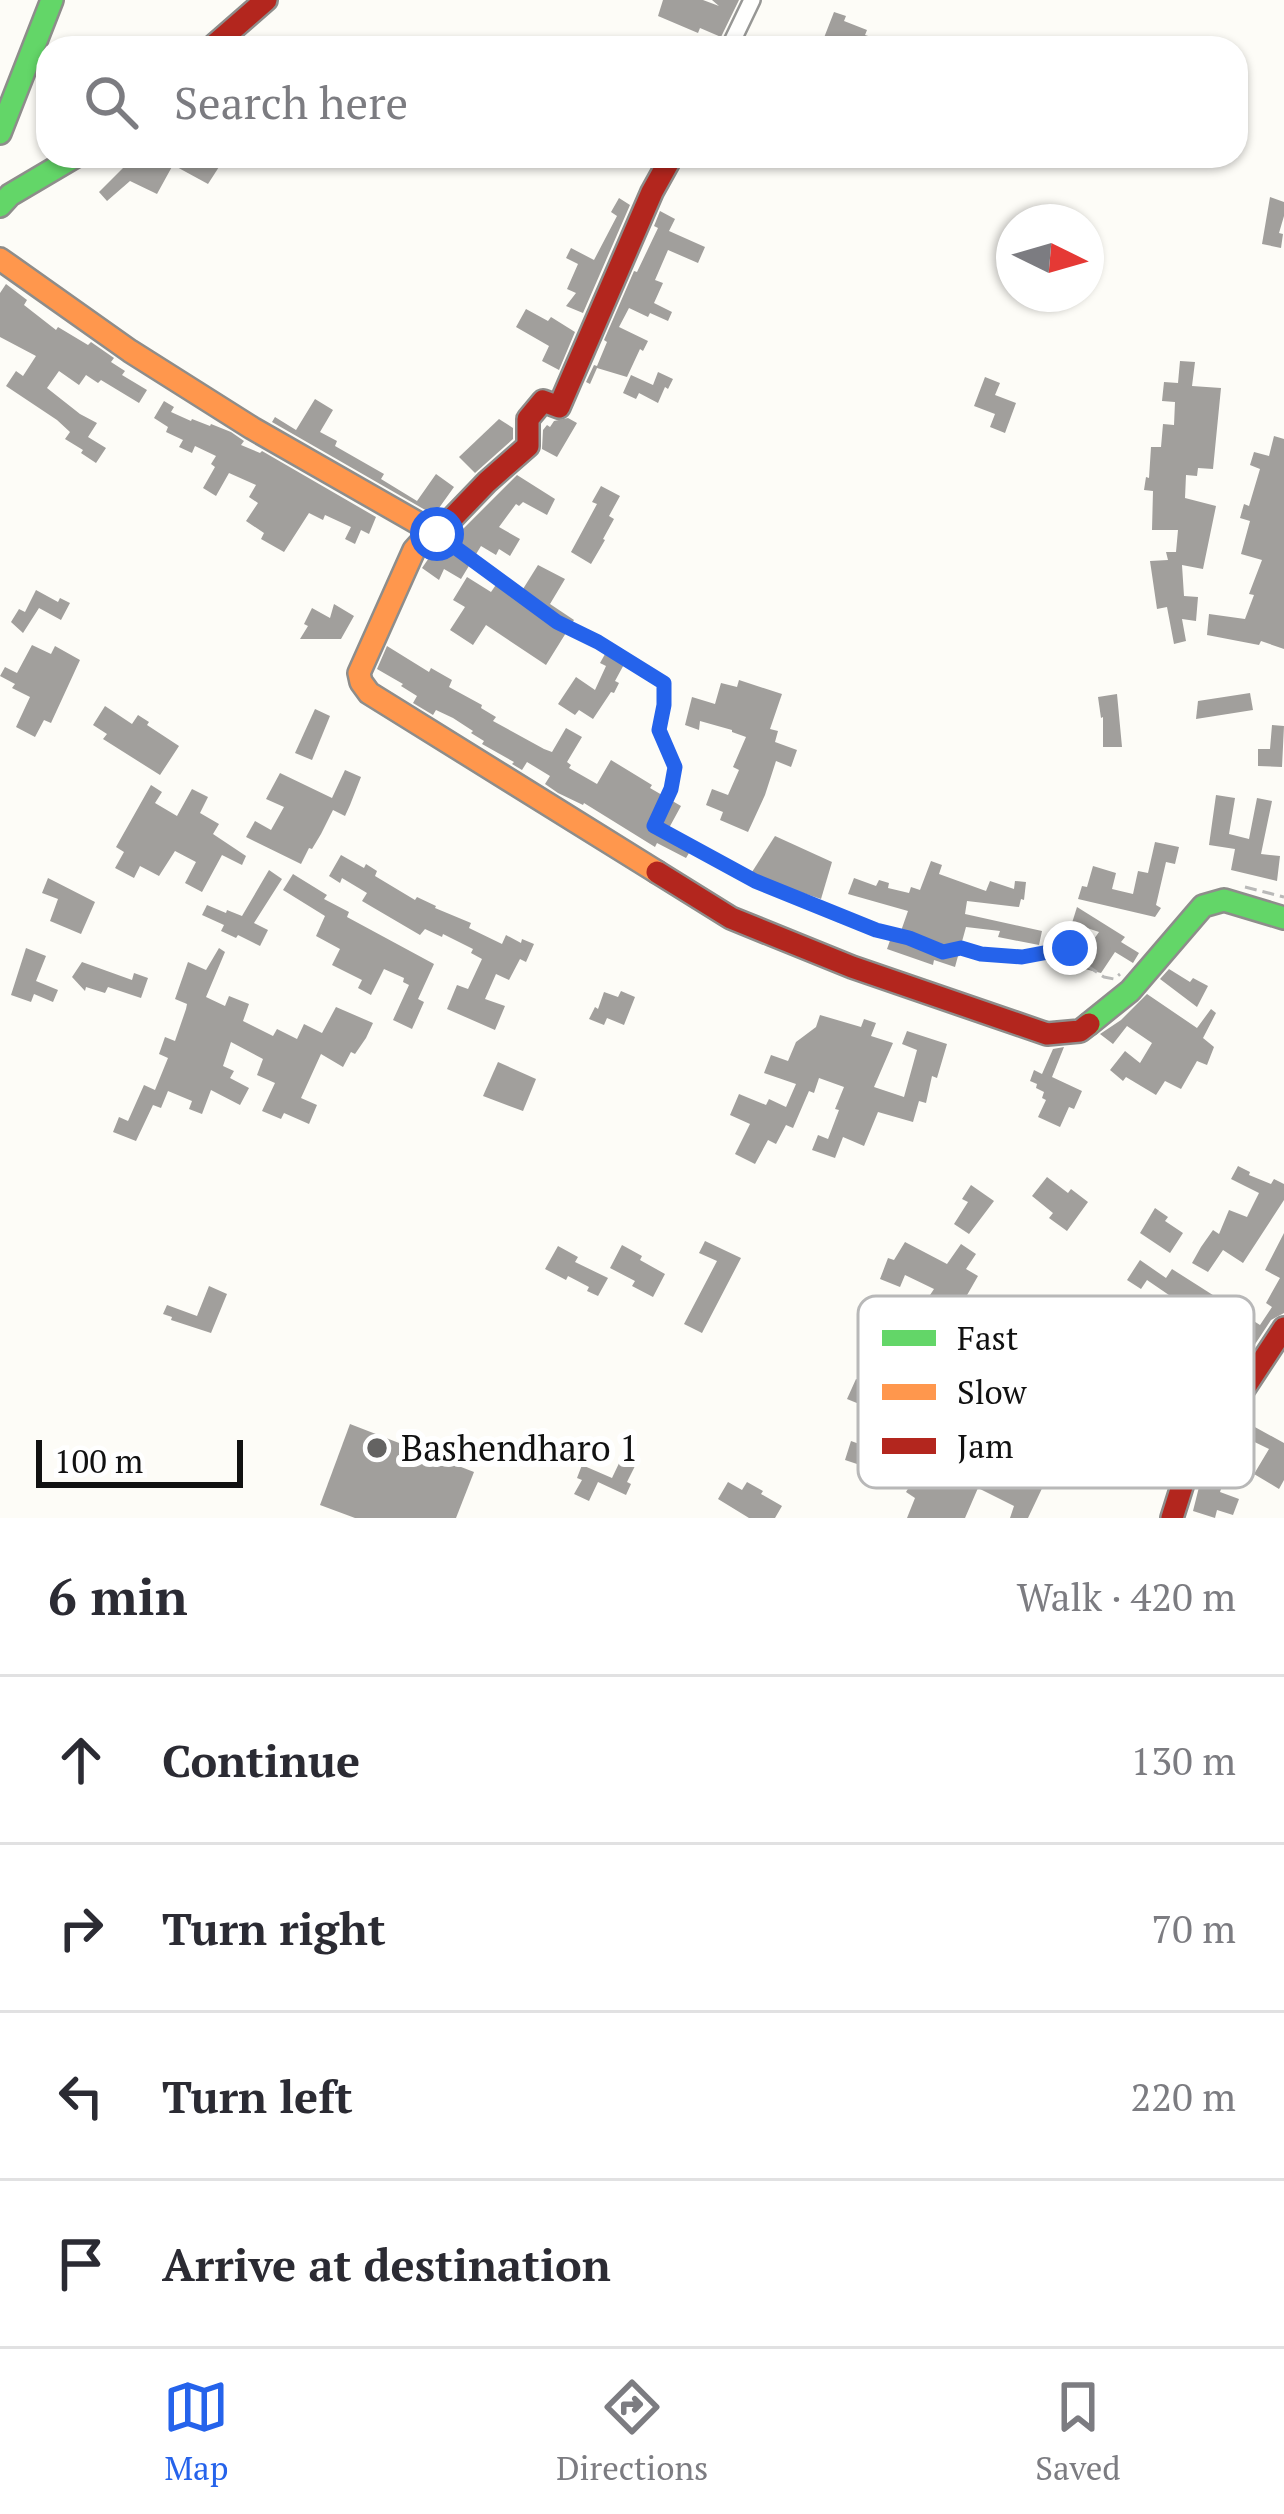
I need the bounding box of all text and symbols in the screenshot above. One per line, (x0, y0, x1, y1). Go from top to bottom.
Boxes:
search box (36, 36, 1248, 168)
icon: search (78, 69, 144, 135)
text: Search here (174, 72, 408, 132)
north arrow (996, 204, 1104, 312)
route start (410, 507, 464, 561)
route end (1043, 921, 1097, 975)
legend (858, 1296, 1254, 1488)
text: Fast (957, 1316, 1018, 1359)
text: Slow (957, 1370, 1027, 1413)
place label: Bashendharo 1 (401, 1424, 639, 1471)
text: Jam (957, 1424, 1013, 1467)
scale bar (36, 1434, 243, 1487)
marker: Bashendharo 1 (364, 1435, 390, 1461)
text: 100 m (54, 1439, 143, 1482)
text: 6 min (48, 1562, 188, 1630)
text: Walk · 420 m (1017, 1570, 1236, 1622)
icon: ahead (48, 1727, 114, 1793)
text: Continue (162, 1730, 360, 1790)
text: 130 m (1131, 1734, 1236, 1786)
icon: right (48, 1895, 114, 1961)
text: Turn right (162, 1898, 386, 1958)
text: 70 m (1151, 1902, 1236, 1954)
icon: left (48, 2063, 114, 2129)
text: Turn left (162, 2066, 353, 2126)
text: 220 m (1131, 2070, 1236, 2122)
icon: arrive (48, 2231, 114, 2297)
text: Arrive at destination (162, 2234, 611, 2294)
tab: Map (163, 2374, 229, 2489)
tab: Directions (556, 2374, 708, 2489)
tab: Saved (1035, 2374, 1121, 2489)

